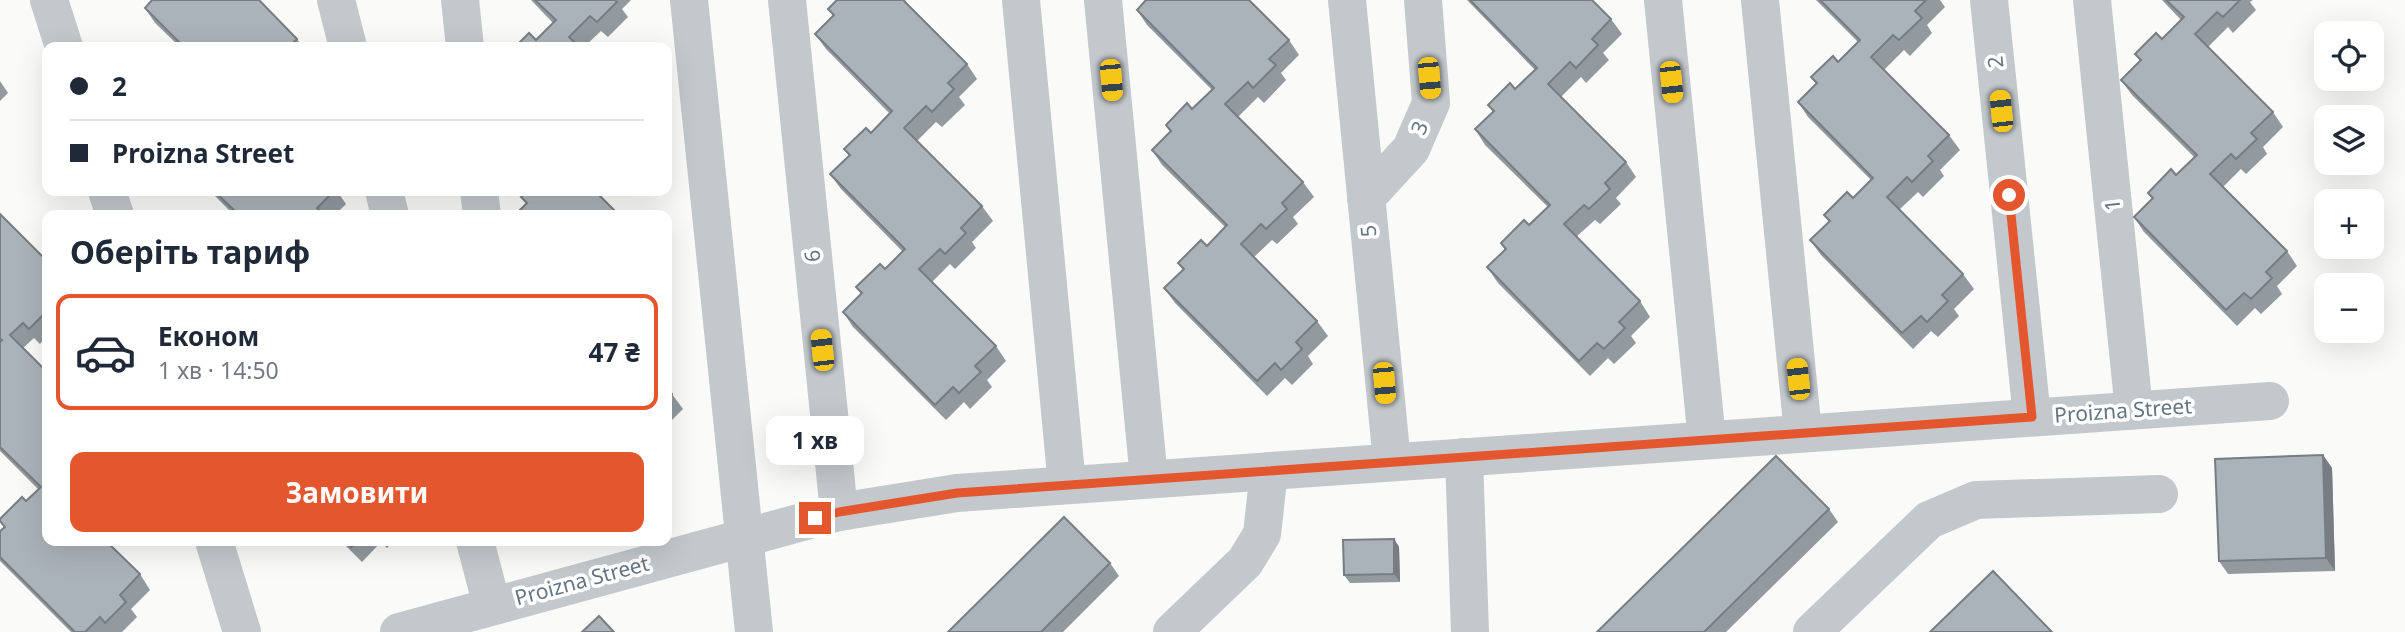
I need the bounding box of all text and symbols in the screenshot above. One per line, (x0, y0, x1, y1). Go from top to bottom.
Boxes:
map controls (2314, 21, 2384, 343)
button: locate (2314, 21, 2384, 91)
street label: 2 (1980, 55, 2010, 70)
car (1417, 56, 1442, 100)
car (1099, 58, 1124, 102)
car (1659, 60, 1684, 104)
text: 2 (112, 68, 127, 104)
car (1989, 89, 2014, 133)
button: layers (2314, 105, 2384, 175)
street label: 3 (1404, 117, 1434, 139)
text: Proizna Street (112, 135, 294, 171)
route start (1993, 179, 2025, 211)
button: + (2314, 189, 2384, 259)
street label: 1 (2097, 198, 2127, 213)
street label: 5 (1353, 224, 1383, 239)
text: Оберіть тариф (70, 230, 310, 273)
street label: 6 (797, 249, 827, 264)
button: − (2314, 273, 2384, 343)
text: Економ (158, 318, 259, 354)
icon: car (74, 321, 137, 384)
car (810, 328, 835, 372)
text: 47 ₴ (589, 334, 640, 370)
text: 1 хв · 14:50 (158, 354, 279, 386)
car (1786, 357, 1811, 401)
car (1372, 361, 1397, 405)
street label: Proizna Street (2053, 391, 2193, 429)
callout: 1 хв (766, 416, 864, 466)
text: 1 хв (792, 424, 838, 456)
button: Замовити (70, 452, 644, 532)
route end (799, 502, 831, 534)
street label: Proizna Street (512, 549, 652, 611)

